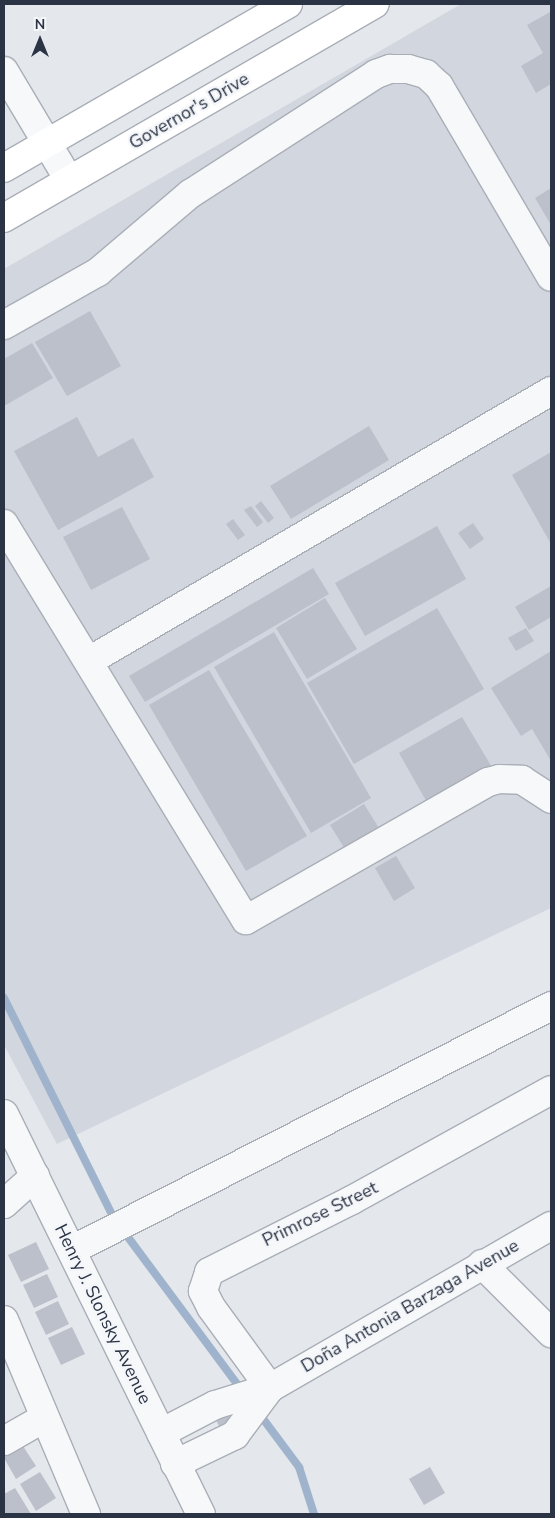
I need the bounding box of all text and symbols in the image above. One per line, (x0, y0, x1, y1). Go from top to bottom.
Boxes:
north arrow (15, 15, 65, 65)
text: N (35, 15, 45, 34)
street label: Governor's Drive (125, 68, 253, 154)
street label: Primrose Street (259, 1177, 381, 1251)
street label: Henry J. Slonsky Avenue (50, 1220, 156, 1408)
street label: Doña Antonia Barzaga Avenue (297, 1235, 523, 1377)

